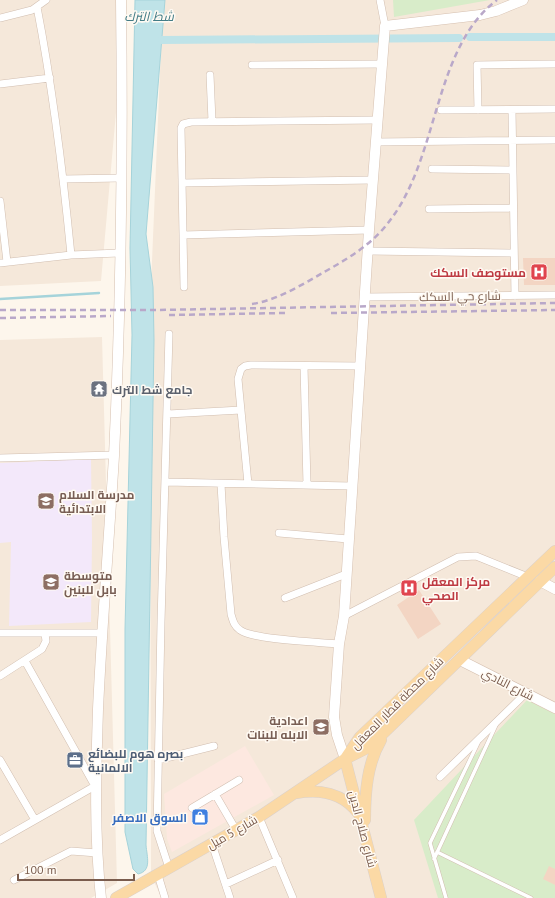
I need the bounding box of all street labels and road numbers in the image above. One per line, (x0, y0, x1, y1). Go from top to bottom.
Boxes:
street label: شارع حي السكك (419, 288, 501, 307)
street label: شارع محطة قطار المعقل (347, 653, 447, 753)
street label: شارع النادي (478, 664, 537, 706)
street label: شارع صلاح الدين (345, 789, 380, 869)
street label: شارع 5 ميل (204, 812, 260, 853)

